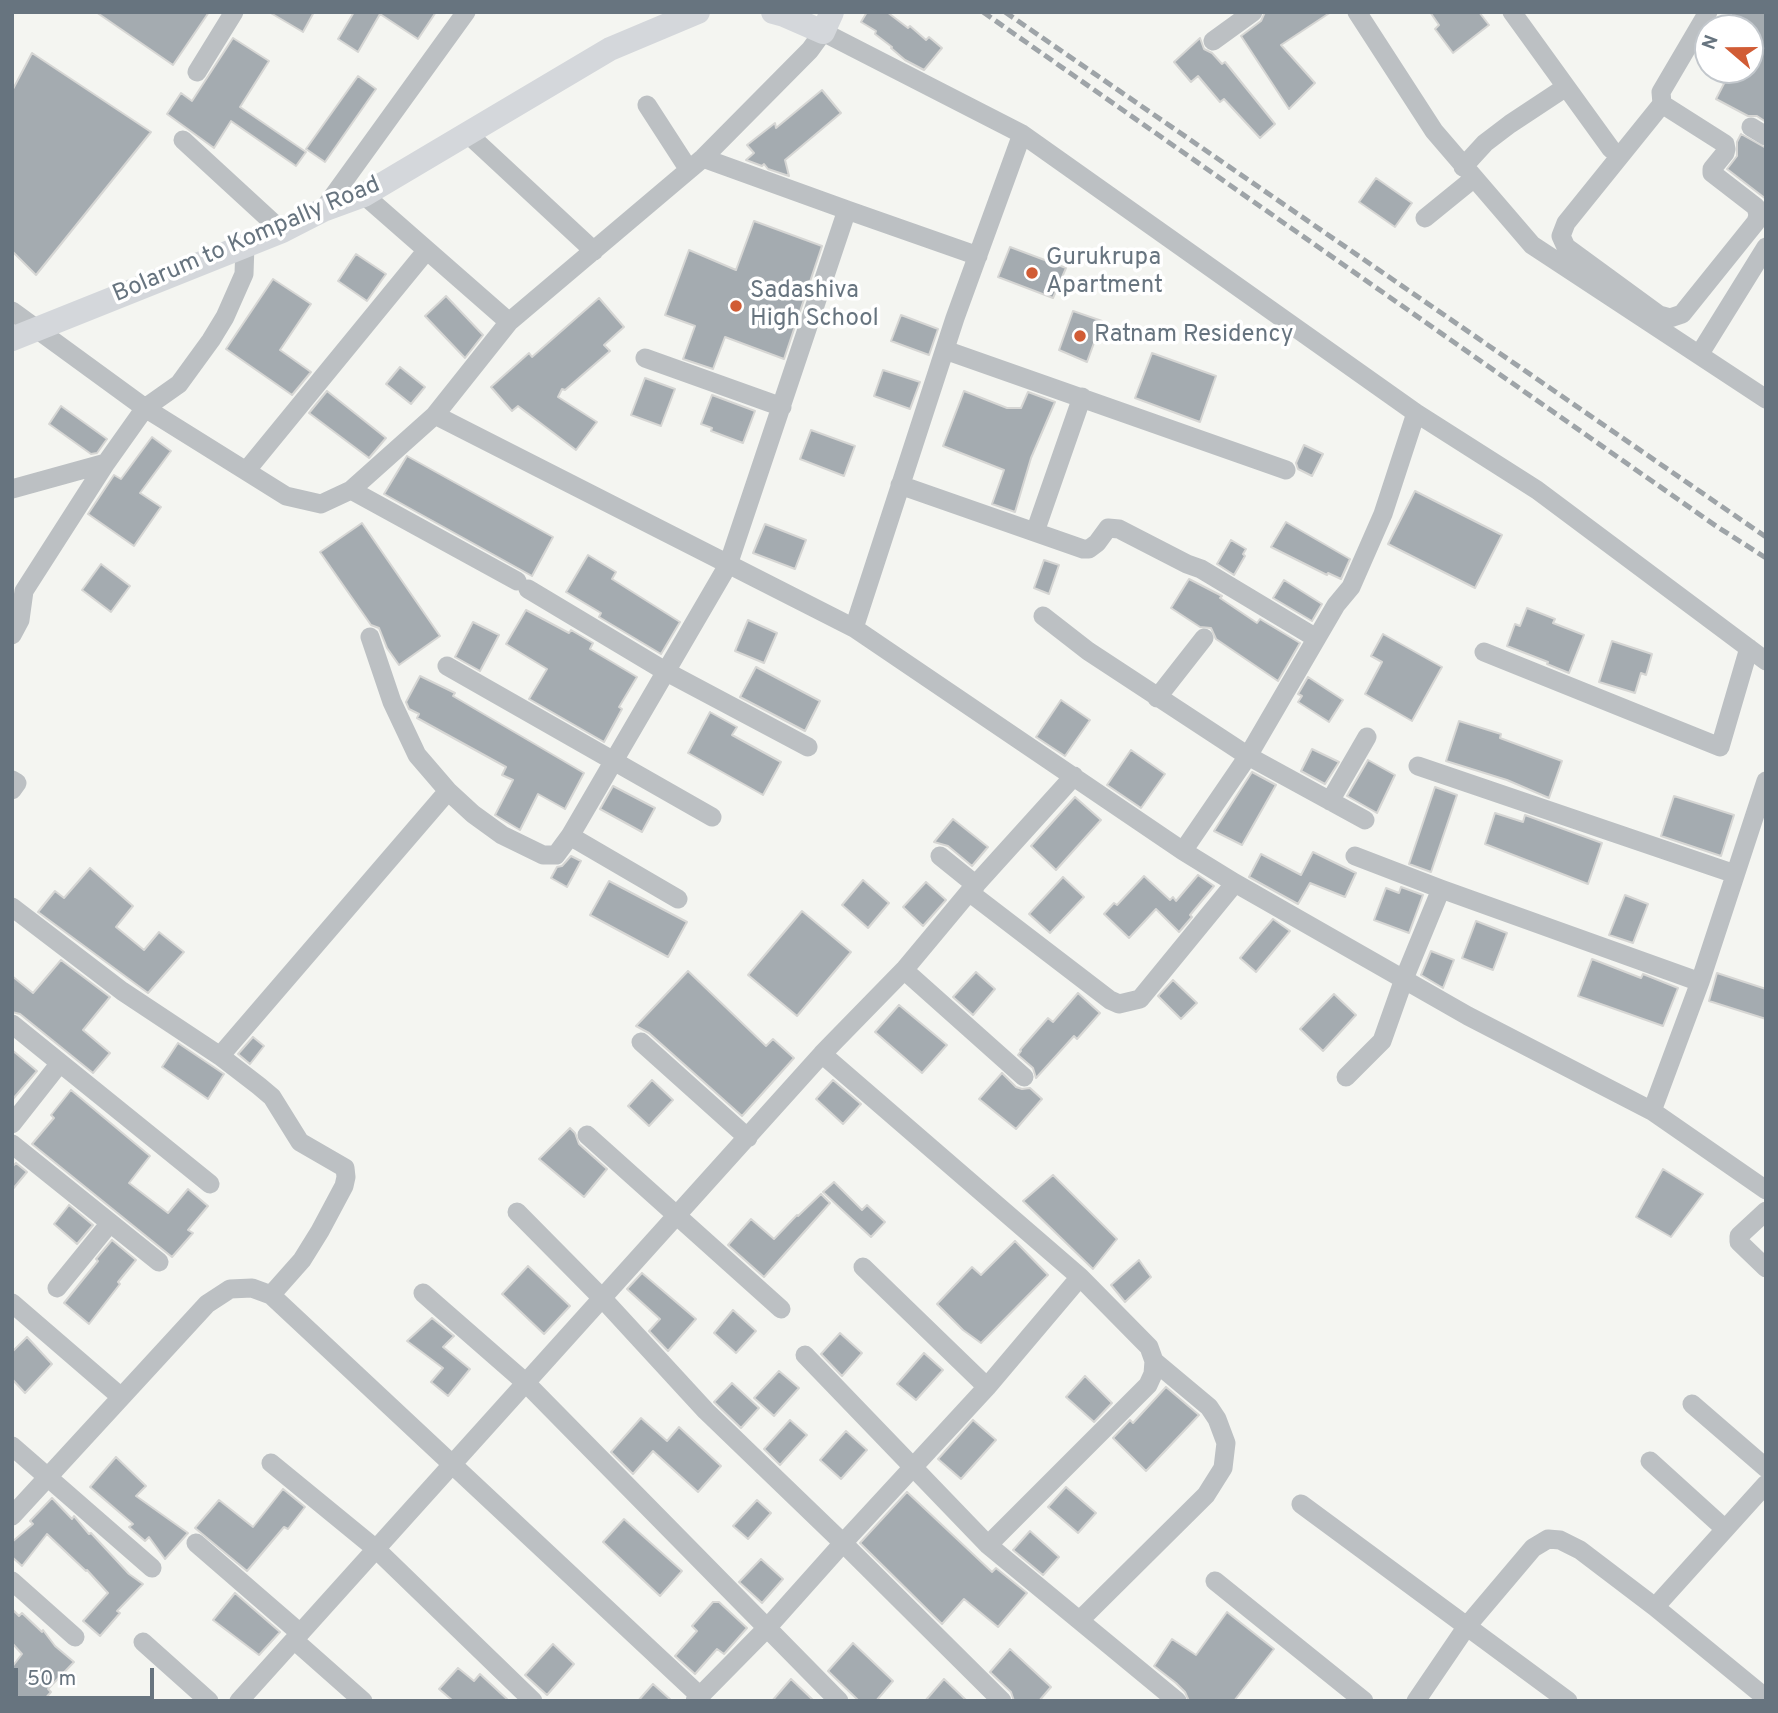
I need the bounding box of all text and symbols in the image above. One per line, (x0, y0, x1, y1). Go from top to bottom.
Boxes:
north arrow (1694, 14, 1764, 84)
text: N (1698, 32, 1725, 53)
street label: Bolarum to Kompally Road (109, 172, 385, 310)
place label: Gurukrupa Apartment (1046, 245, 1163, 301)
marker: Gurukrupa Apartment (1024, 265, 1040, 281)
place label: Sadashiva High School (750, 278, 879, 334)
marker: Sadashiva High School (728, 298, 744, 314)
place label: Ratnam Residency (1094, 322, 1293, 350)
marker: Ratnam Residency (1072, 328, 1088, 344)
scale bar (18, 1654, 158, 1698)
text: 50 m (27, 1666, 76, 1693)

